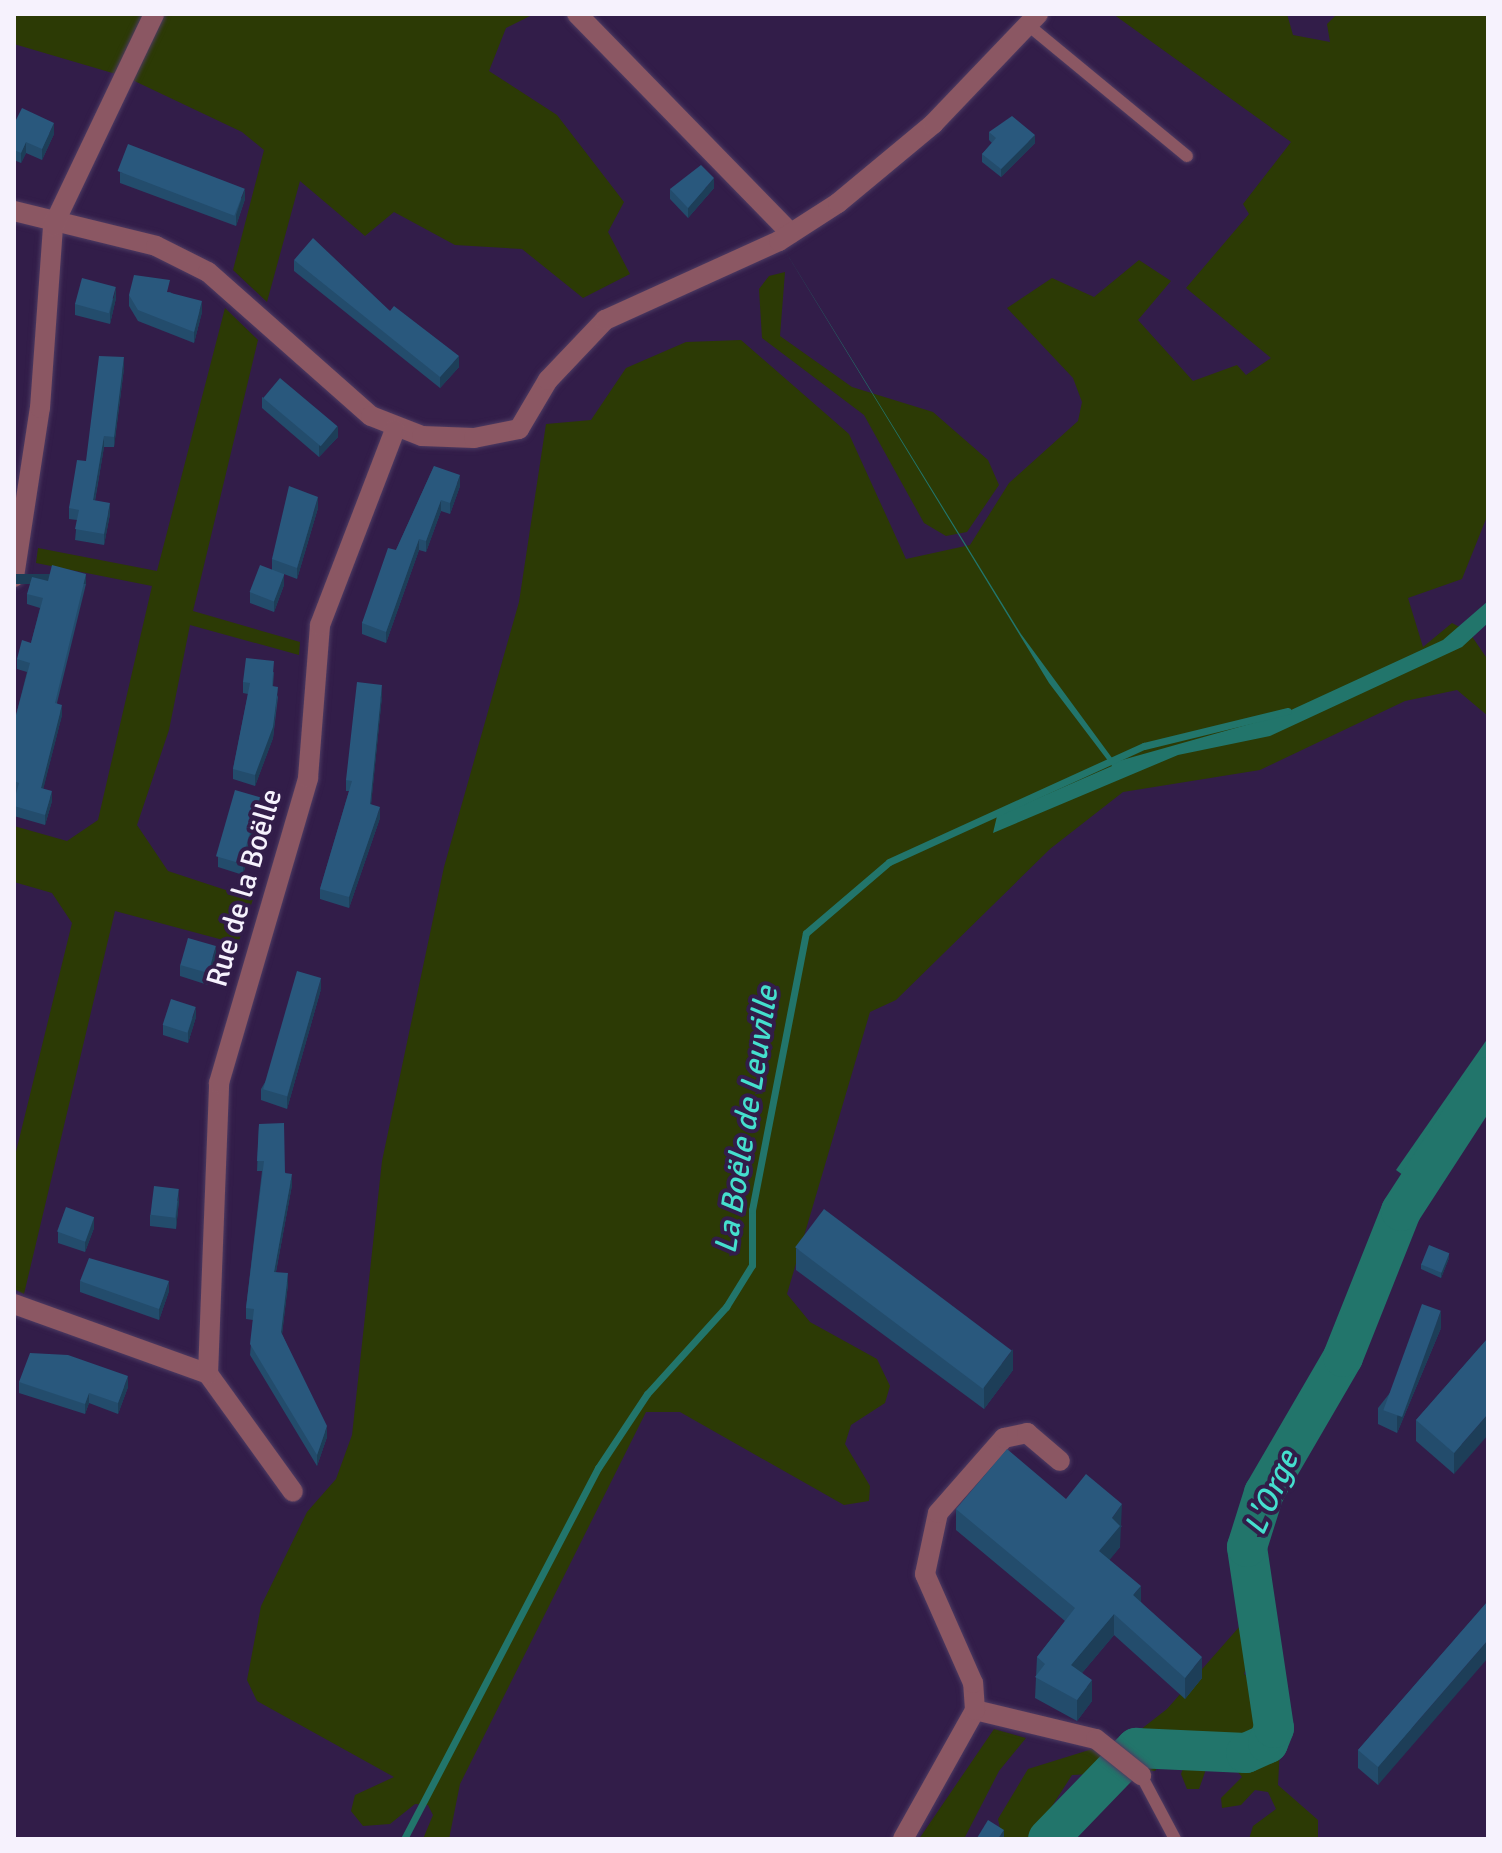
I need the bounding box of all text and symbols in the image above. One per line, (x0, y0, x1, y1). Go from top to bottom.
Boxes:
street label: Rue de la Boëlle (200, 785, 290, 991)
water label: La Boële de Leuville (707, 984, 787, 1256)
water label: L'Orge (1236, 1445, 1308, 1541)

